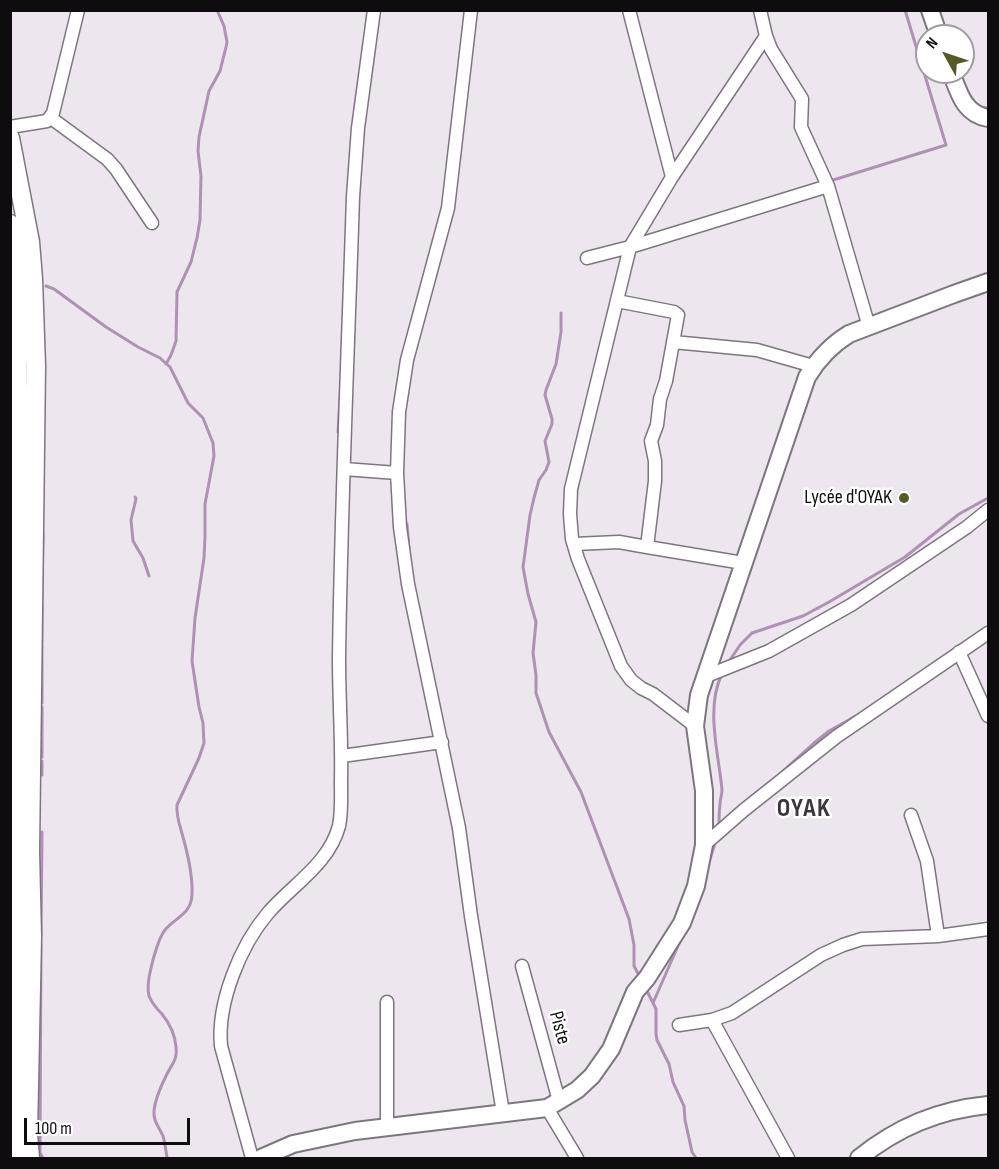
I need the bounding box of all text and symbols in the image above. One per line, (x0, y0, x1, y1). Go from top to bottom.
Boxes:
north arrow (915, 24, 975, 84)
text: N (922, 34, 942, 53)
place label: Lycée d'OYAK (804, 486, 892, 510)
marker: Lycée d'OYAK (897, 491, 911, 505)
district label: OYAK (777, 793, 831, 825)
street label: Piste (543, 1009, 575, 1047)
scale bar (27, 1106, 194, 1144)
text: 100 m (35, 1118, 72, 1139)

